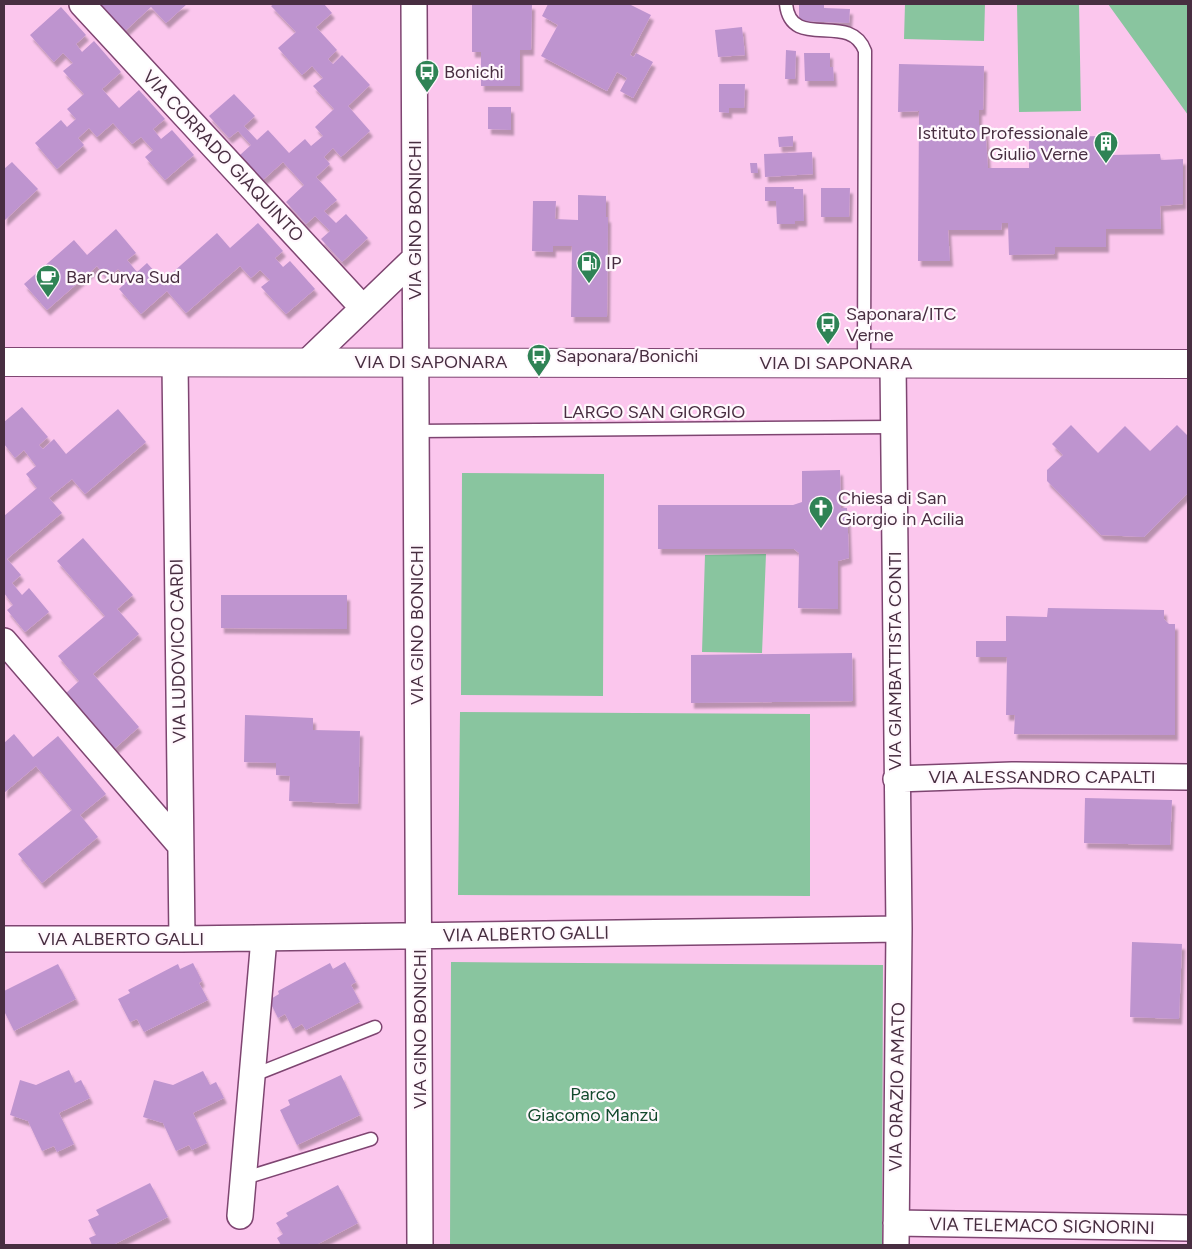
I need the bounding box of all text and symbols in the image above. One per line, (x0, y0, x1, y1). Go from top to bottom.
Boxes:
bus stop icon: Bonichi (414, 59, 440, 93)
place label: Bonichi (444, 61, 504, 83)
street label: VIA CORRADO GIAQUINTO (138, 66, 308, 246)
place label: Istituto Professionale Giulio Verne (918, 122, 1088, 165)
building icon: Istituto Professionale Giulio Verne (1093, 130, 1119, 164)
street label: VIA GINO BONICHI (404, 140, 426, 300)
fuel station icon: IP (576, 250, 602, 284)
place label: IP (606, 252, 621, 274)
cafe icon: Bar Curva Sud (35, 264, 61, 298)
place label: Bar Curva Sud (66, 266, 180, 288)
place label: Saponara/ITC Verne (846, 303, 957, 346)
bus stop icon: Saponara/ITC Verne (815, 311, 841, 345)
bus stop icon: Saponara/Bonichi (526, 343, 552, 377)
place label: Saponara/Bonichi (556, 345, 698, 367)
street label: VIA DI SAPONARA (355, 351, 507, 373)
street label: VIA DI SAPONARA (760, 352, 912, 374)
street label: LARGO SAN GIORGIO (563, 401, 745, 423)
place label: Chiesa di San Giorgio in Acilia (838, 487, 964, 530)
church icon: Chiesa di San Giorgio in Acilia (808, 495, 834, 529)
street label: VIA GINO BONICHI (406, 545, 428, 705)
street label: VIA GIAMBATTISTA CONTI (884, 551, 906, 771)
street label: VIA LUDOVICO CARDI (165, 558, 191, 744)
street label: VIA ALESSANDRO CAPALTI (928, 766, 1156, 788)
street label: VIA ALBERTO GALLI (443, 922, 609, 946)
street label: VIA ALBERTO GALLI (38, 928, 204, 950)
street label: VIA GINO BONICHI (409, 949, 431, 1109)
street label: VIA ORAZIO AMATO (885, 1002, 909, 1172)
park label: Parco Giacomo Manzù (528, 1083, 658, 1126)
street label: VIA TELEMACO SIGNORINI (929, 1213, 1155, 1239)

